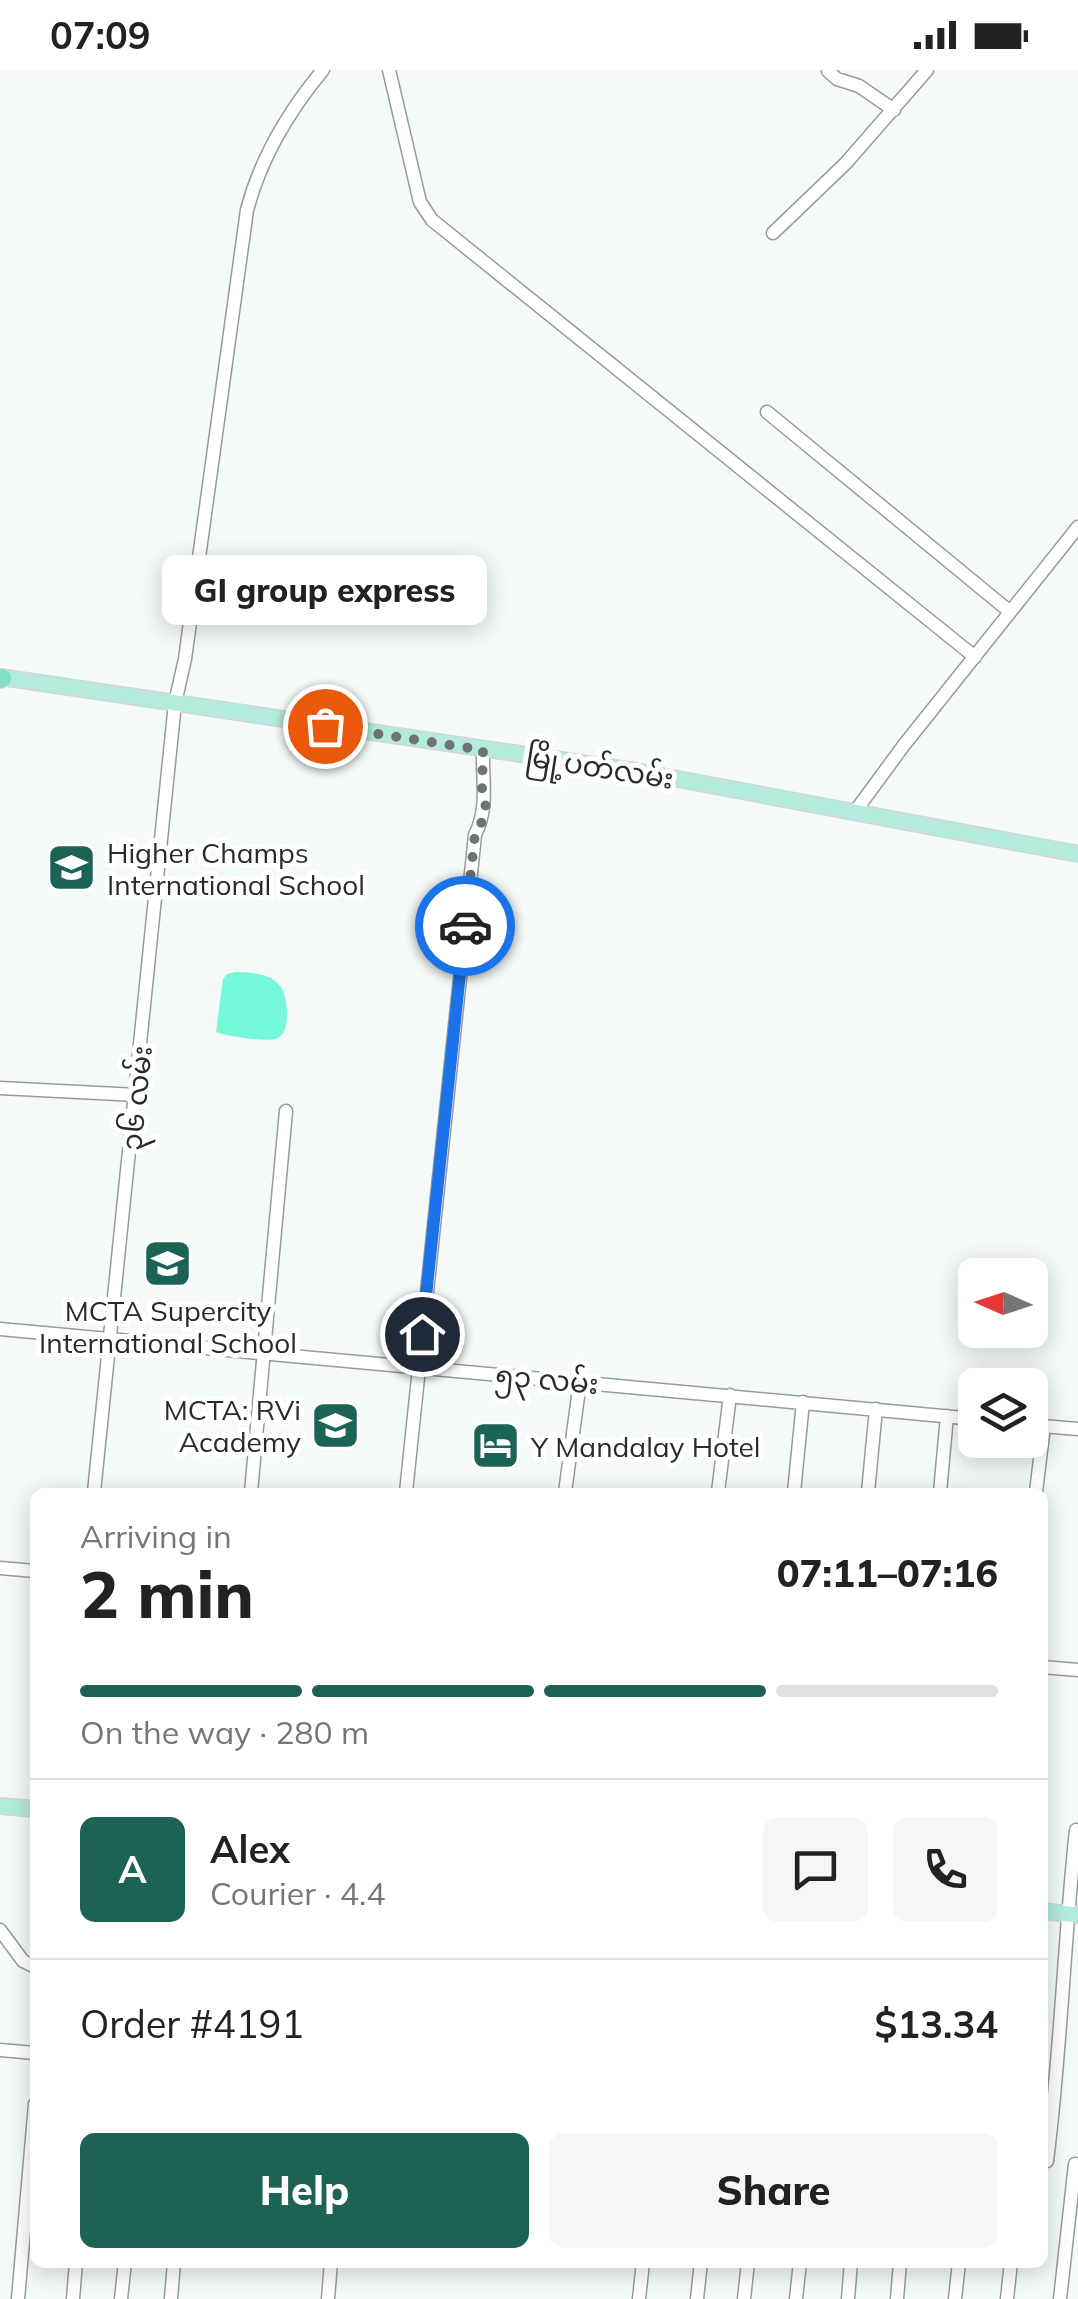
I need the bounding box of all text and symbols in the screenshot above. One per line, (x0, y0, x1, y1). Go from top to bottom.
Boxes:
text: 07:09 (50, 11, 151, 59)
callout: GI group express (162, 556, 488, 626)
text: GI group express (194, 570, 455, 610)
pin (283, 684, 368, 769)
icon: bag (298, 699, 353, 754)
street label: မြို့ပတ်လမ်း (523, 738, 676, 802)
place label: Higher Champs International School (107, 835, 365, 902)
school or university icon: Higher Champs International School (46, 842, 98, 894)
courier (415, 876, 515, 976)
icon: car (438, 899, 493, 954)
street label: ၃၆ လမ်း (113, 1044, 165, 1153)
school or university icon: MCTA Supercity International School (142, 1237, 194, 1289)
north arrow (958, 1258, 1048, 1348)
map controls (958, 1258, 1048, 1458)
pin (380, 1292, 465, 1377)
place label: MCTA Supercity International School (39, 1293, 297, 1360)
icon: home (395, 1307, 450, 1362)
street label: ၅၃ လမ်း (493, 1357, 600, 1407)
button: layers (958, 1368, 1048, 1458)
place label: MCTA: RVi Academy (164, 1392, 301, 1459)
school or university icon: MCTA: RVi Academy (310, 1399, 362, 1451)
hotel icon: Y Mandalay Hotel (470, 1420, 522, 1472)
place label: Y Mandalay Hotel (530, 1429, 761, 1464)
text: Arriving in (80, 1516, 232, 1556)
text: 07:11–07:16 (777, 1549, 998, 1597)
text: 2 min (80, 1553, 254, 1634)
text: On the way · 280 m (80, 1712, 369, 1752)
button: chat (763, 1817, 868, 1922)
button: phone (893, 1817, 998, 1922)
text: Alex (210, 1825, 290, 1873)
text: A (118, 1845, 147, 1893)
text: Courier · 4.4 (210, 1873, 386, 1913)
text: Order #4191 (80, 2000, 304, 2048)
text: $13.34 (875, 2000, 998, 2048)
button: Help (80, 2133, 529, 2248)
button: Share (549, 2133, 998, 2248)

